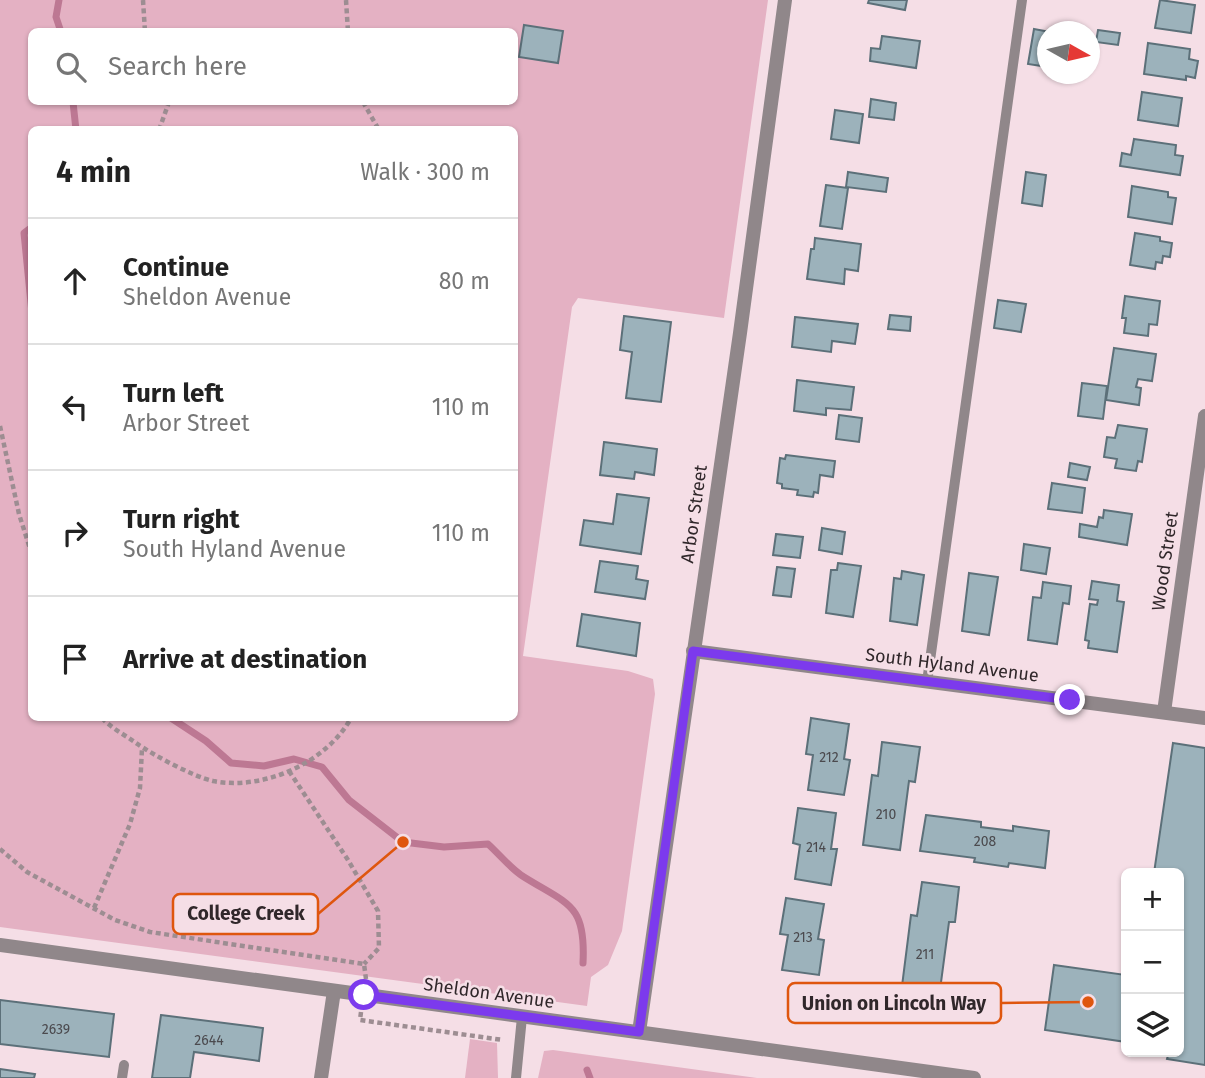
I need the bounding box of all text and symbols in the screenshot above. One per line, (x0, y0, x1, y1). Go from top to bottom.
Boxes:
north arrow (1037, 21, 1100, 84)
search box (28, 28, 518, 105)
icon: search (52, 48, 90, 86)
text: Search here (108, 51, 247, 82)
text: 4 min (56, 154, 131, 190)
text: Walk · 300 m (360, 158, 490, 186)
text: Continue (123, 252, 229, 283)
icon: ahead (56, 262, 94, 300)
text: 80 m (439, 267, 490, 295)
text: Sheldon Avenue (123, 283, 291, 311)
text: Turn left (123, 378, 224, 409)
icon: left (56, 388, 94, 426)
text: 110 m (432, 393, 490, 421)
text: Arbor Street (123, 409, 250, 437)
street label: Arbor Street (676, 463, 712, 565)
text: Turn right (123, 504, 240, 535)
street label: Wood Street (1147, 509, 1183, 612)
icon: right (56, 514, 94, 552)
text: 110 m (432, 519, 490, 547)
text: South Hyland Avenue (123, 535, 346, 563)
icon: arrive (56, 640, 94, 678)
street label: South Hyland Avenue (864, 643, 1040, 687)
text: Arrive at destination (123, 644, 367, 675)
route end (1054, 684, 1085, 715)
house number: 212 (819, 749, 839, 766)
house number: 210 (876, 806, 896, 823)
house number: 208 (974, 833, 997, 850)
house number: 214 (806, 839, 827, 856)
map controls (1121, 868, 1184, 1057)
button: + (1121, 868, 1184, 931)
callout: College Creek (173, 894, 318, 934)
text: College Creek (187, 902, 305, 925)
house number: 213 (793, 929, 813, 946)
button: − (1121, 931, 1184, 994)
house number: 211 (916, 946, 934, 963)
street label: Sheldon Avenue (422, 973, 556, 1013)
route start (348, 979, 379, 1010)
callout: Union on Lincoln Way (788, 983, 1001, 1023)
text: Union on Lincoln Way (802, 992, 986, 1015)
button: layers (1121, 994, 1184, 1057)
house number: 2639 (42, 1021, 70, 1038)
house number: 2644 (194, 1032, 224, 1049)

